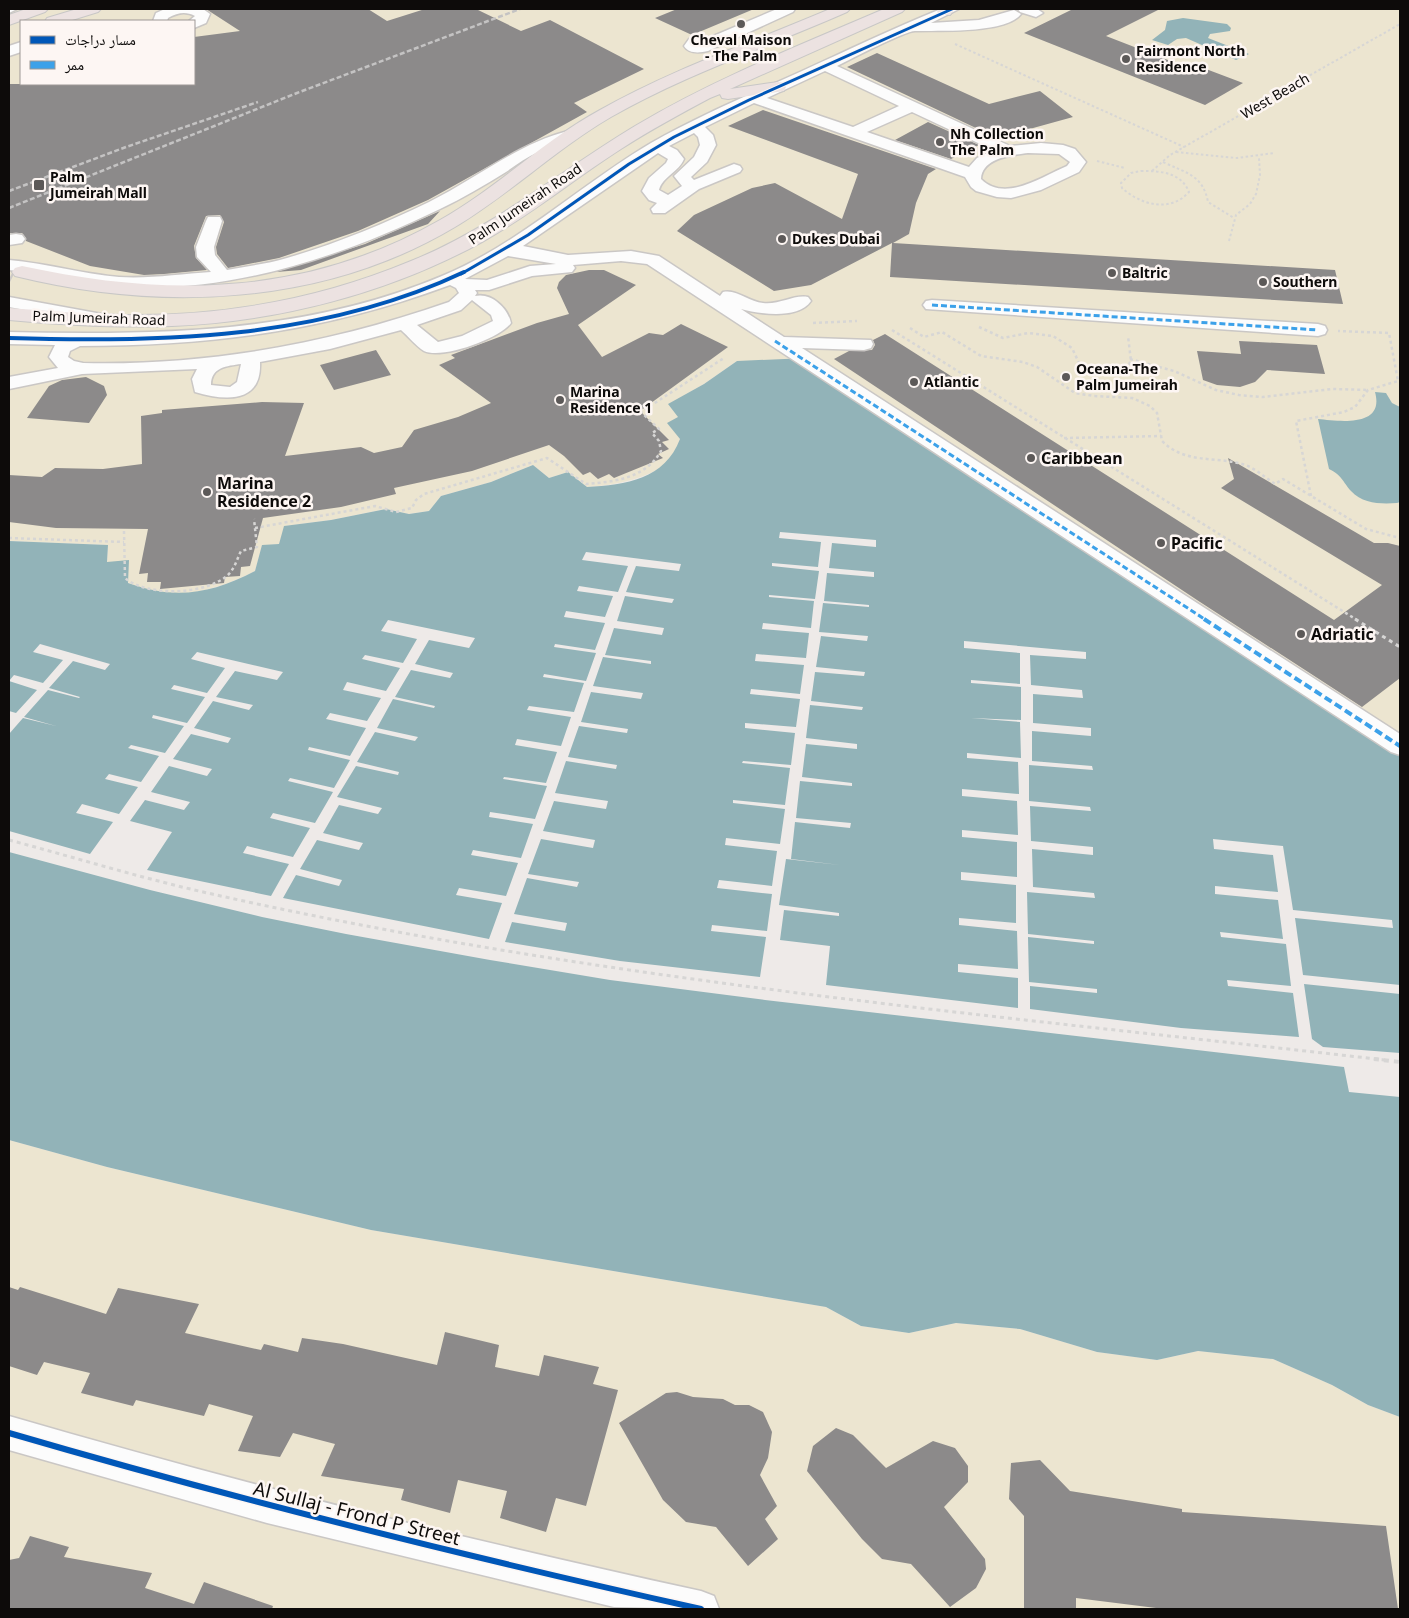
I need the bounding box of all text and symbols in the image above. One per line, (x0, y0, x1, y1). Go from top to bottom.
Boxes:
marker: Cheval Maison - The Palm (735, 18, 747, 30)
legend (20, 20, 195, 85)
text: مسار دراجات (65, 29, 136, 49)
place label: Cheval Maison - The Palm (690, 30, 792, 65)
place label: Fairmont North Residence (1136, 41, 1245, 76)
marker: Fairmont North Residence (1120, 53, 1132, 65)
text: ممر (64, 54, 84, 74)
street label: West Beach (1237, 68, 1313, 123)
place label: Nh Collection The Palm (950, 124, 1044, 159)
marker: Nh Collection The Palm (934, 136, 946, 148)
street label: Palm Jumeirah Road (464, 159, 585, 249)
place label: Palm Jumeirah Mall (48, 167, 147, 202)
marker: Palm Jumeirah Mall (32, 178, 46, 192)
place label: Dukes Dubai (792, 229, 880, 248)
marker: Dukes Dubai (776, 233, 788, 245)
place label: Baltric (1122, 263, 1168, 282)
marker: Baltric (1106, 267, 1118, 279)
place label: Southern (1273, 272, 1337, 291)
marker: Southern (1257, 276, 1269, 288)
street label: Palm Jumeirah Road (32, 306, 166, 329)
place label: Oceana-The Palm Jumeirah (1076, 359, 1178, 394)
marker: Oceana-The Palm Jumeirah (1060, 371, 1072, 383)
place label: Atlantic (924, 372, 979, 391)
marker: Atlantic (908, 376, 920, 388)
place label: Marina Residence 1 (570, 382, 652, 417)
marker: Marina Residence 1 (554, 394, 566, 406)
place label: Caribbean (1041, 447, 1123, 469)
marker: Caribbean (1025, 452, 1037, 464)
place label: Marina Residence 2 (217, 472, 311, 512)
marker: Marina Residence 2 (201, 486, 213, 498)
place label: Pacific (1171, 532, 1223, 554)
marker: Pacific (1155, 537, 1167, 549)
place label: Adriatic (1311, 623, 1374, 645)
marker: Adriatic (1295, 628, 1307, 640)
street label: Al Sullaj - Frond P Street (251, 1475, 463, 1551)

